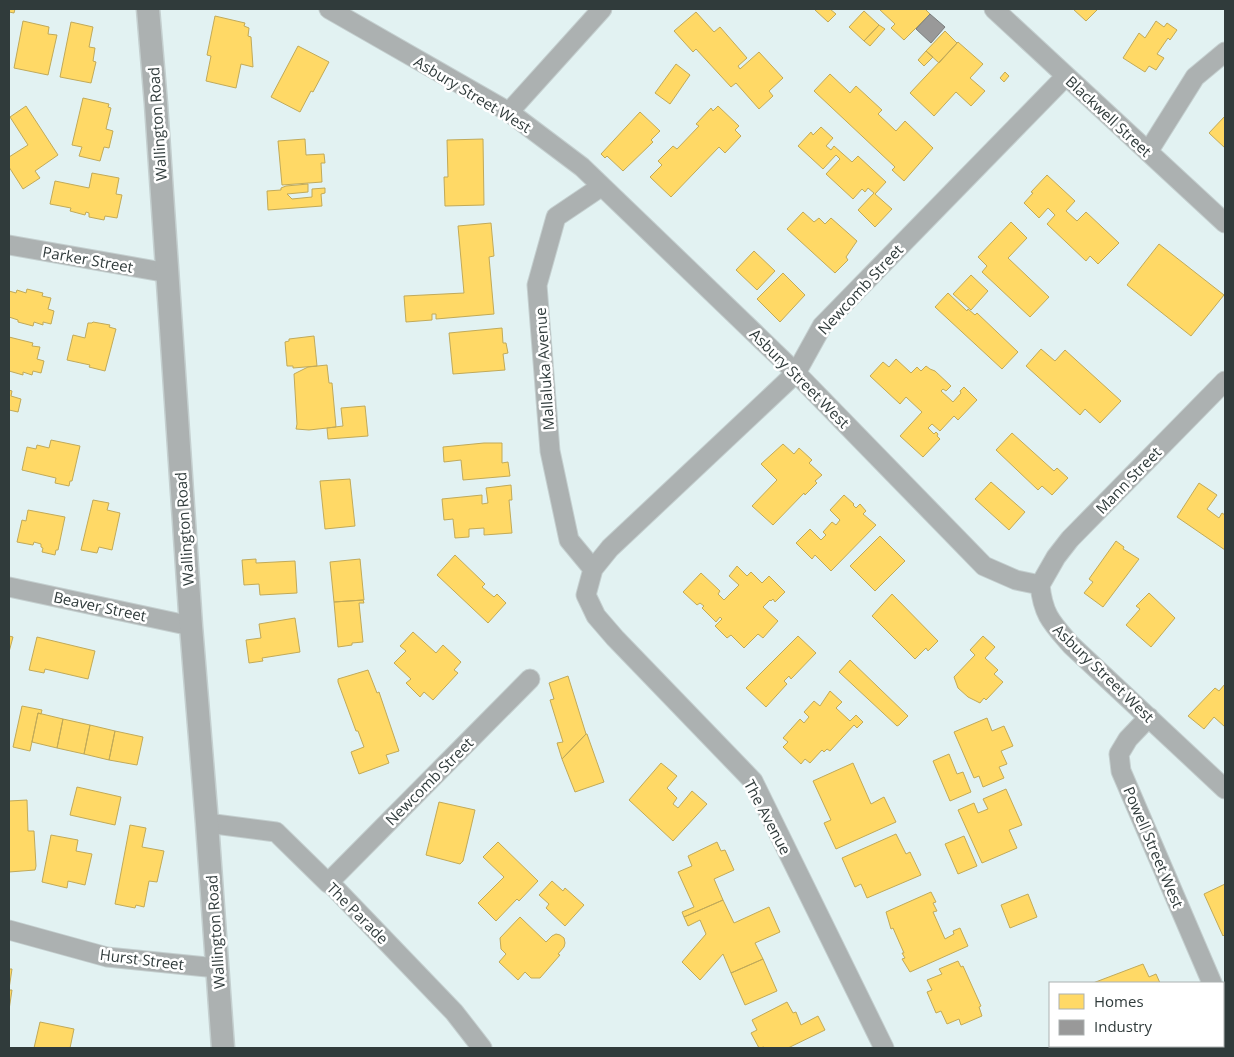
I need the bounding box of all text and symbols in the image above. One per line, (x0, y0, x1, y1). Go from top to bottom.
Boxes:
street label: Asbury Street West (411, 51, 535, 137)
street label: Wallington Road (143, 66, 171, 182)
street label: Blackwell Street (1062, 71, 1156, 161)
street label: Newcomb Street (813, 240, 907, 338)
street label: Parker Street (41, 241, 135, 277)
street label: Mallaluka Avenue (530, 307, 558, 431)
street label: Asbury Street West (746, 324, 854, 432)
street label: Mann Street (1091, 442, 1165, 518)
street label: Wallington Road (170, 471, 198, 587)
street label: Beaver Street (52, 586, 148, 626)
street label: Asbury Street West (1049, 620, 1159, 726)
street label: Newcomb Street (381, 733, 477, 829)
street label: The Avenue (740, 776, 796, 858)
street label: Powell Street West (1119, 783, 1189, 911)
street label: Wallington Road (201, 874, 229, 990)
street label: The Parade (323, 878, 393, 948)
street label: Hurst Street (99, 944, 185, 974)
legend (1049, 982, 1224, 1047)
text: Homes (1094, 991, 1144, 1011)
text: Industry (1094, 1016, 1152, 1036)

